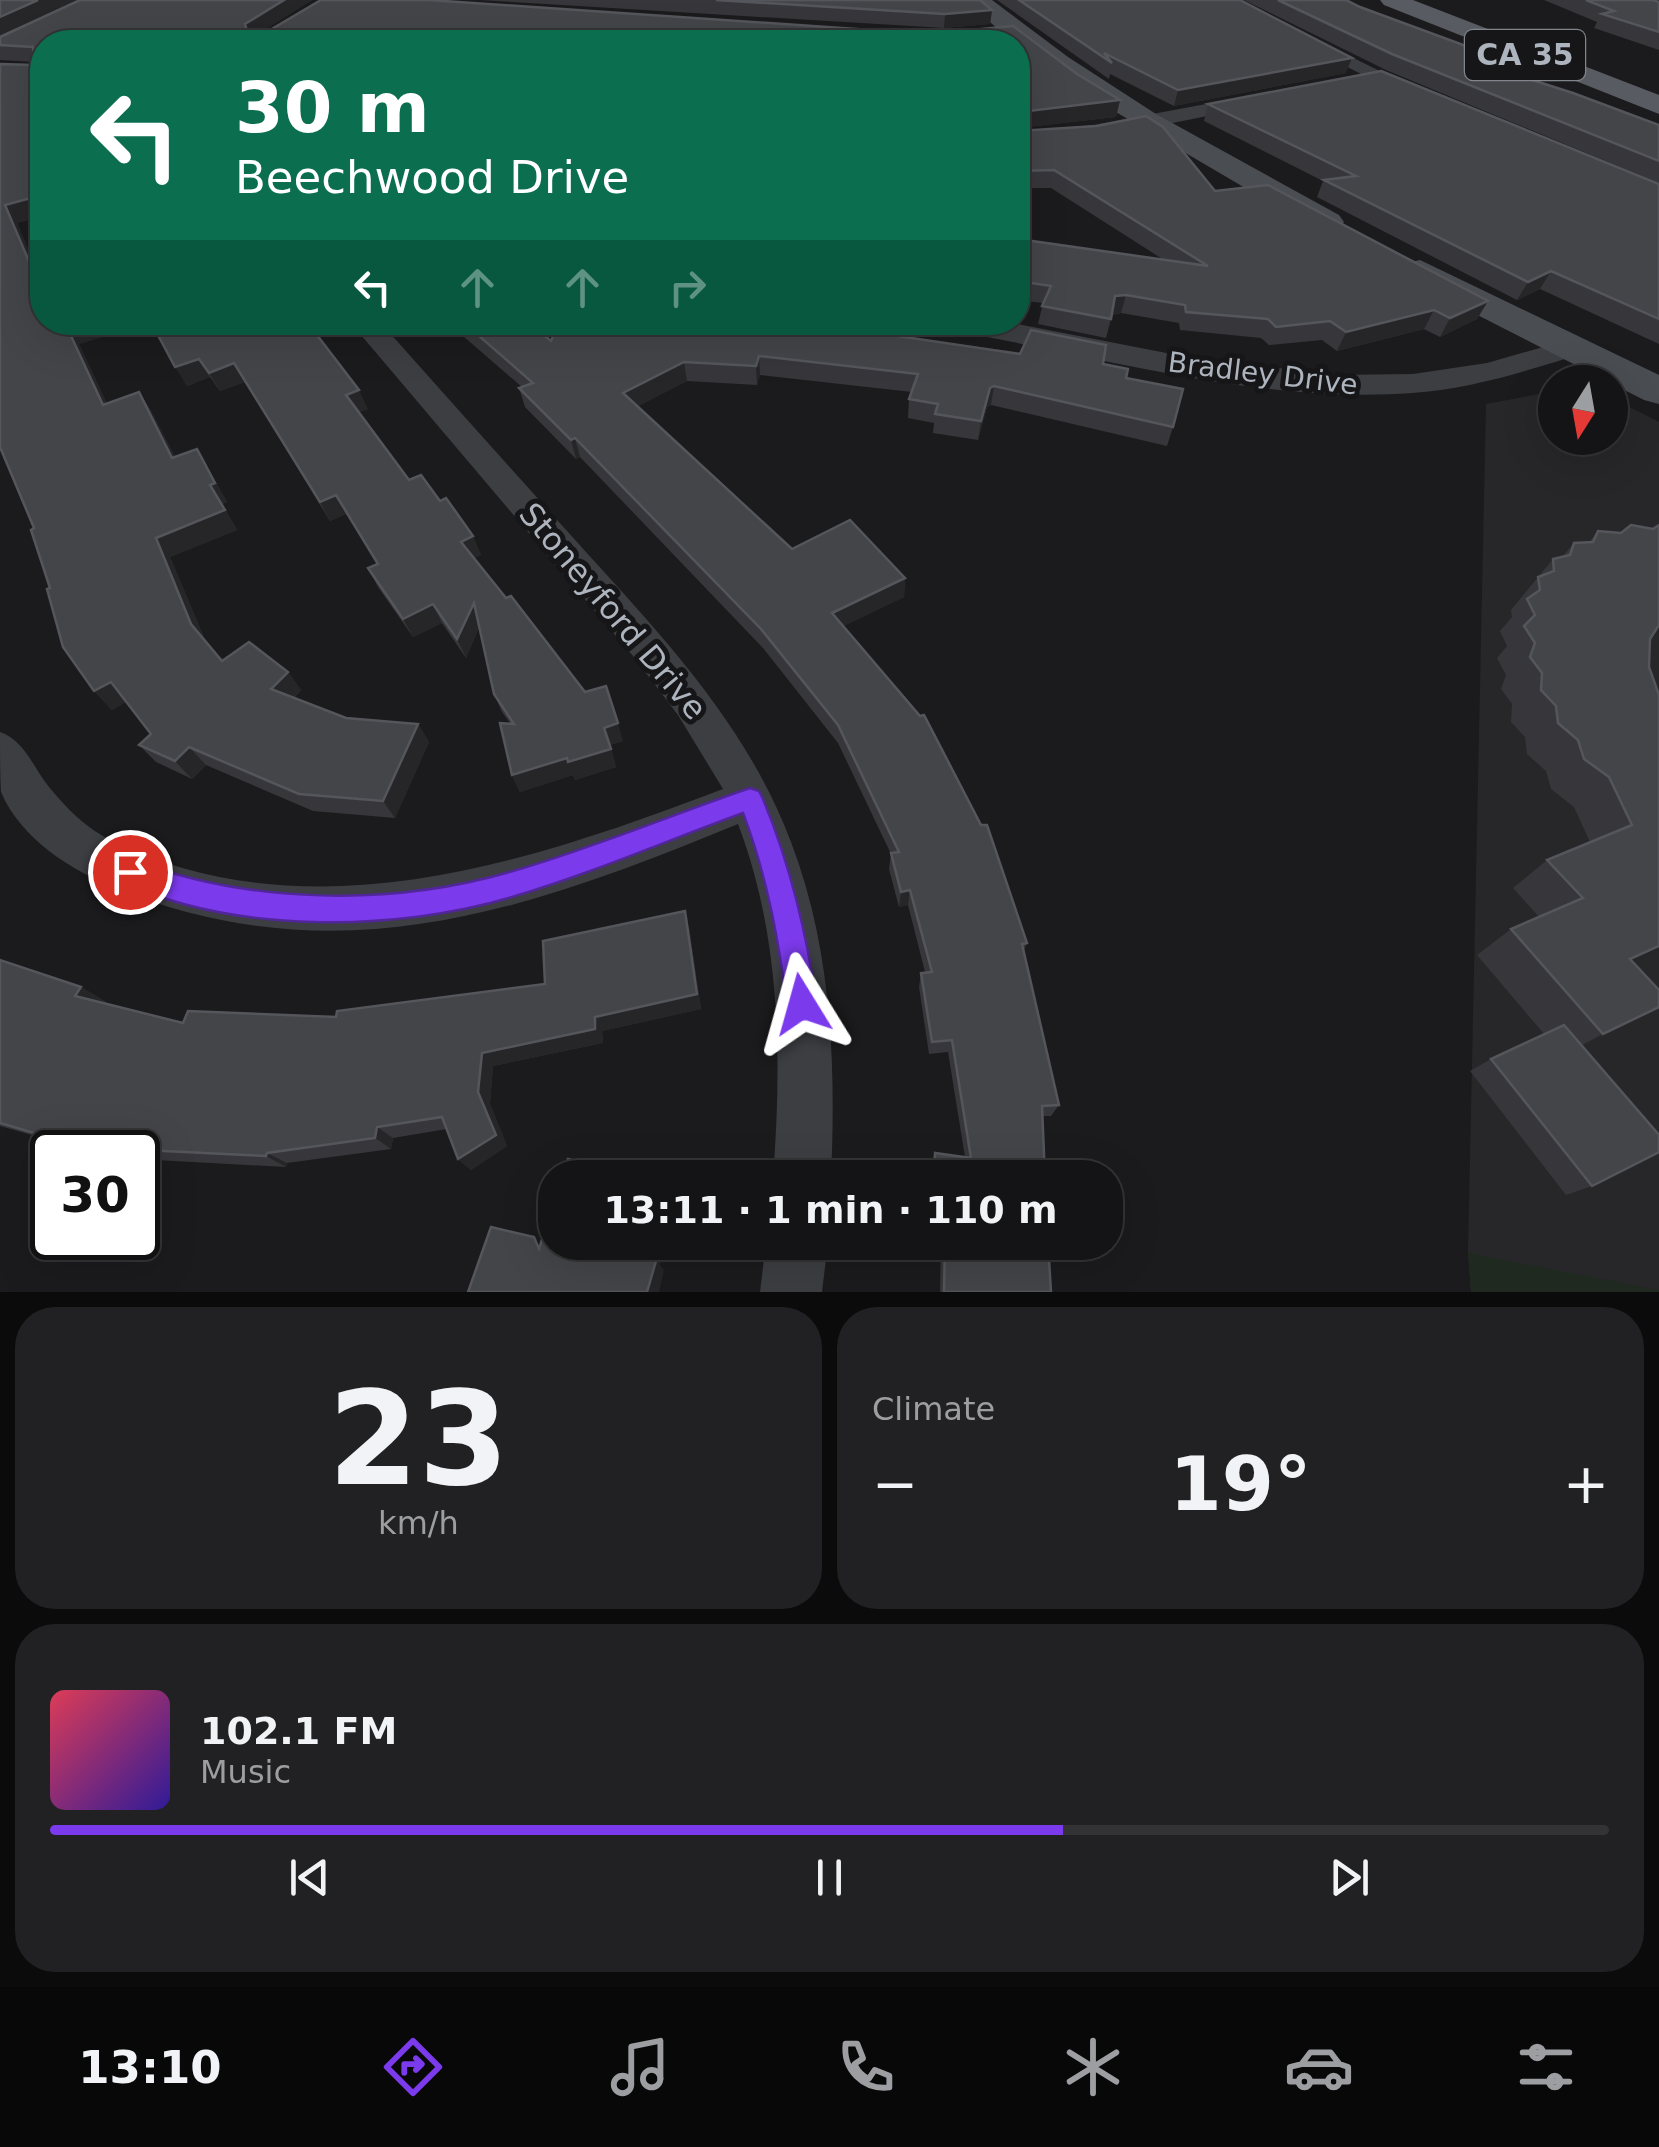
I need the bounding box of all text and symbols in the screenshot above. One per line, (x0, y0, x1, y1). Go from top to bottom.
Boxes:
road number: CA 35 (1465, 30, 1585, 80)
text: 30 m (235, 67, 430, 149)
icon: left (70, 70, 200, 200)
text: Beechwood Drive (235, 151, 629, 204)
icon: left (345, 260, 400, 315)
icon: ahead (450, 260, 505, 315)
icon: ahead (555, 260, 610, 315)
icon: right (660, 260, 715, 315)
street label: Bradley Drive (1166, 345, 1360, 401)
north arrow (1538, 365, 1628, 455)
map controls (1538, 365, 1628, 455)
street label: Stoneyford Drive (511, 495, 715, 727)
pin (88, 830, 173, 915)
icon: arrive (103, 845, 158, 900)
position arrow (750, 952, 854, 1056)
speed limit sign: 30 (30, 1130, 160, 1260)
text: 13:11 · 1 min · 110 m (603, 1188, 1058, 1232)
text: 23 (328, 1363, 509, 1515)
text: Climate (872, 1390, 995, 1428)
text: 19° (1170, 1440, 1311, 1528)
text: − (872, 1452, 918, 1516)
text: + (1563, 1452, 1609, 1516)
text: km/h (378, 1504, 459, 1542)
text: 102.1 FM (200, 1709, 397, 1753)
text: Music (200, 1753, 291, 1791)
icon: previous (282, 1850, 337, 1905)
icon: pause (802, 1850, 857, 1905)
icon: next (1322, 1850, 1377, 1905)
icon: directions (378, 2032, 448, 2102)
icon: music (605, 2032, 675, 2102)
icon: phone (831, 2032, 901, 2102)
icon: climate (1058, 2032, 1128, 2102)
icon: car (1284, 2032, 1354, 2102)
icon: filters (1511, 2032, 1581, 2102)
text: 13:10 (78, 2041, 222, 2094)

